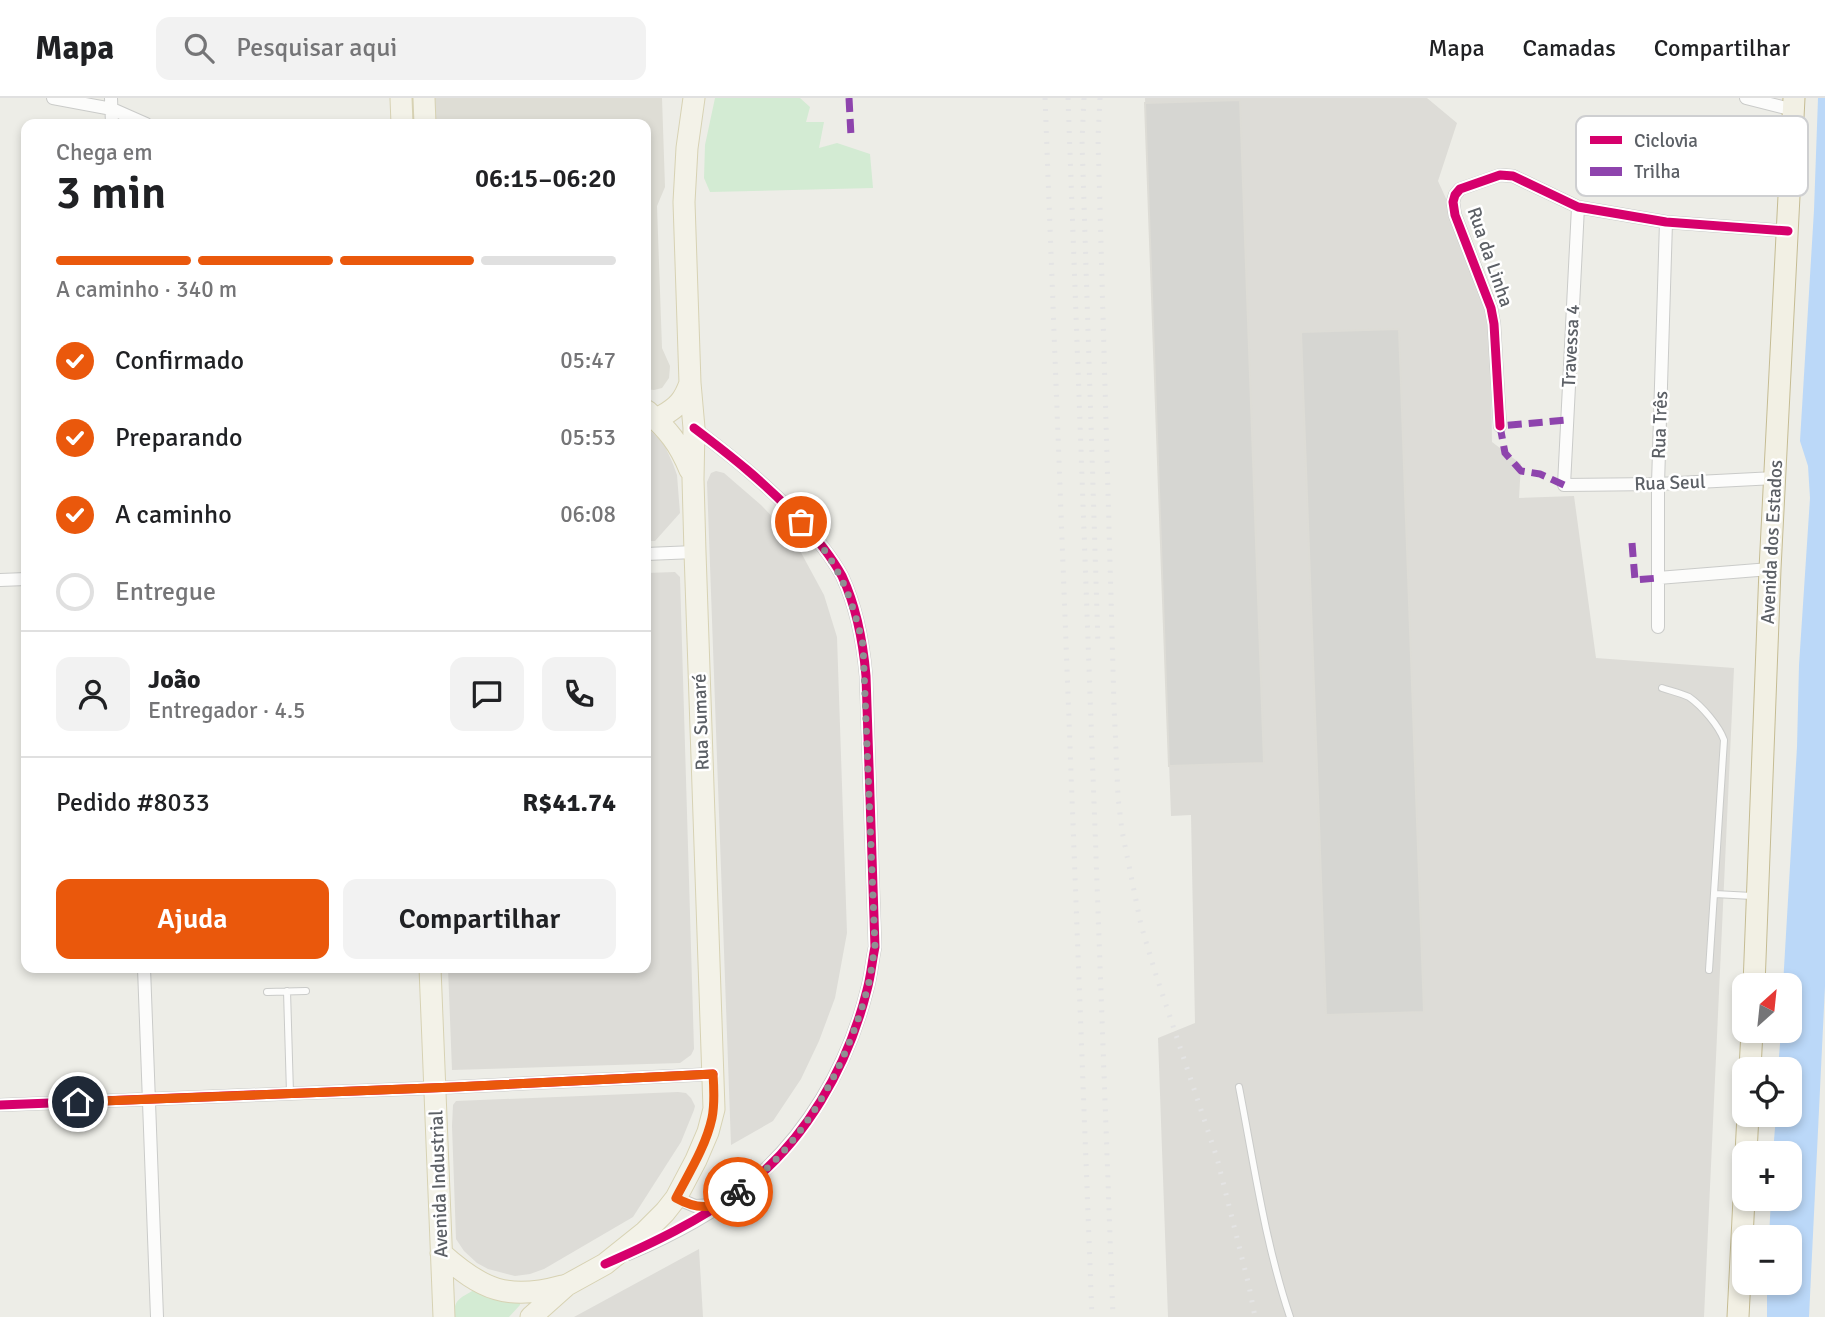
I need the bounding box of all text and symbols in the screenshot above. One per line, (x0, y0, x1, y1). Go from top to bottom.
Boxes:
search box (156, 17, 646, 80)
text: Mapa (35, 28, 114, 69)
icon: search (180, 29, 218, 67)
text: Pesquisar aqui (236, 32, 397, 64)
text: Mapa (1428, 33, 1485, 63)
text: Camadas (1523, 33, 1616, 63)
text: Compartilhar (1654, 33, 1790, 63)
legend (1576, 116, 1808, 196)
text: Ciclovia (1634, 129, 1698, 153)
text: Chega em (56, 138, 153, 167)
text: Trilha (1634, 160, 1680, 184)
text: 06:15–06:20 (475, 163, 616, 195)
text: 3 min (56, 165, 166, 221)
street label: Rua da Linha (1462, 204, 1518, 310)
text: A caminho · 340 m (56, 275, 237, 304)
street label: Travessa 4 (1557, 304, 1585, 388)
icon: check (56, 342, 94, 380)
text: Confirmado (115, 345, 244, 377)
text: 05:47 (560, 346, 616, 375)
street label: Rua Três (1647, 391, 1673, 459)
icon: check (56, 419, 94, 457)
text: Preparando (115, 422, 242, 454)
text: 05:53 (560, 423, 616, 452)
street label: Avenida dos Estados (1756, 459, 1788, 625)
street label: Rua Seul (1634, 470, 1706, 496)
pin (771, 492, 831, 552)
icon: check (56, 496, 94, 534)
text: A caminho (115, 499, 232, 531)
text: 06:08 (560, 500, 616, 529)
icon: bag (782, 503, 820, 541)
text: Entregue (115, 576, 216, 608)
button: person (56, 657, 130, 731)
button: chat (450, 657, 524, 731)
button: phone (542, 657, 616, 731)
text: João (148, 664, 201, 696)
street label: Rua Sumaré (687, 673, 715, 771)
text: Entregador · 4.5 (148, 696, 306, 725)
text: Pedido #8033 (56, 787, 210, 819)
text: R$41.74 (522, 787, 616, 819)
button: Ajuda (56, 879, 329, 959)
button: Compartilhar (343, 879, 616, 959)
north arrow (1732, 973, 1802, 1043)
map controls (1732, 973, 1802, 1295)
button: locate (1732, 1057, 1802, 1127)
pin (48, 1072, 108, 1132)
icon: home (59, 1083, 97, 1121)
street label: Avenida Industrial (424, 1110, 454, 1258)
button: + (1732, 1141, 1802, 1211)
courier (703, 1157, 773, 1227)
icon: bike (719, 1173, 757, 1211)
button: − (1732, 1225, 1802, 1295)

